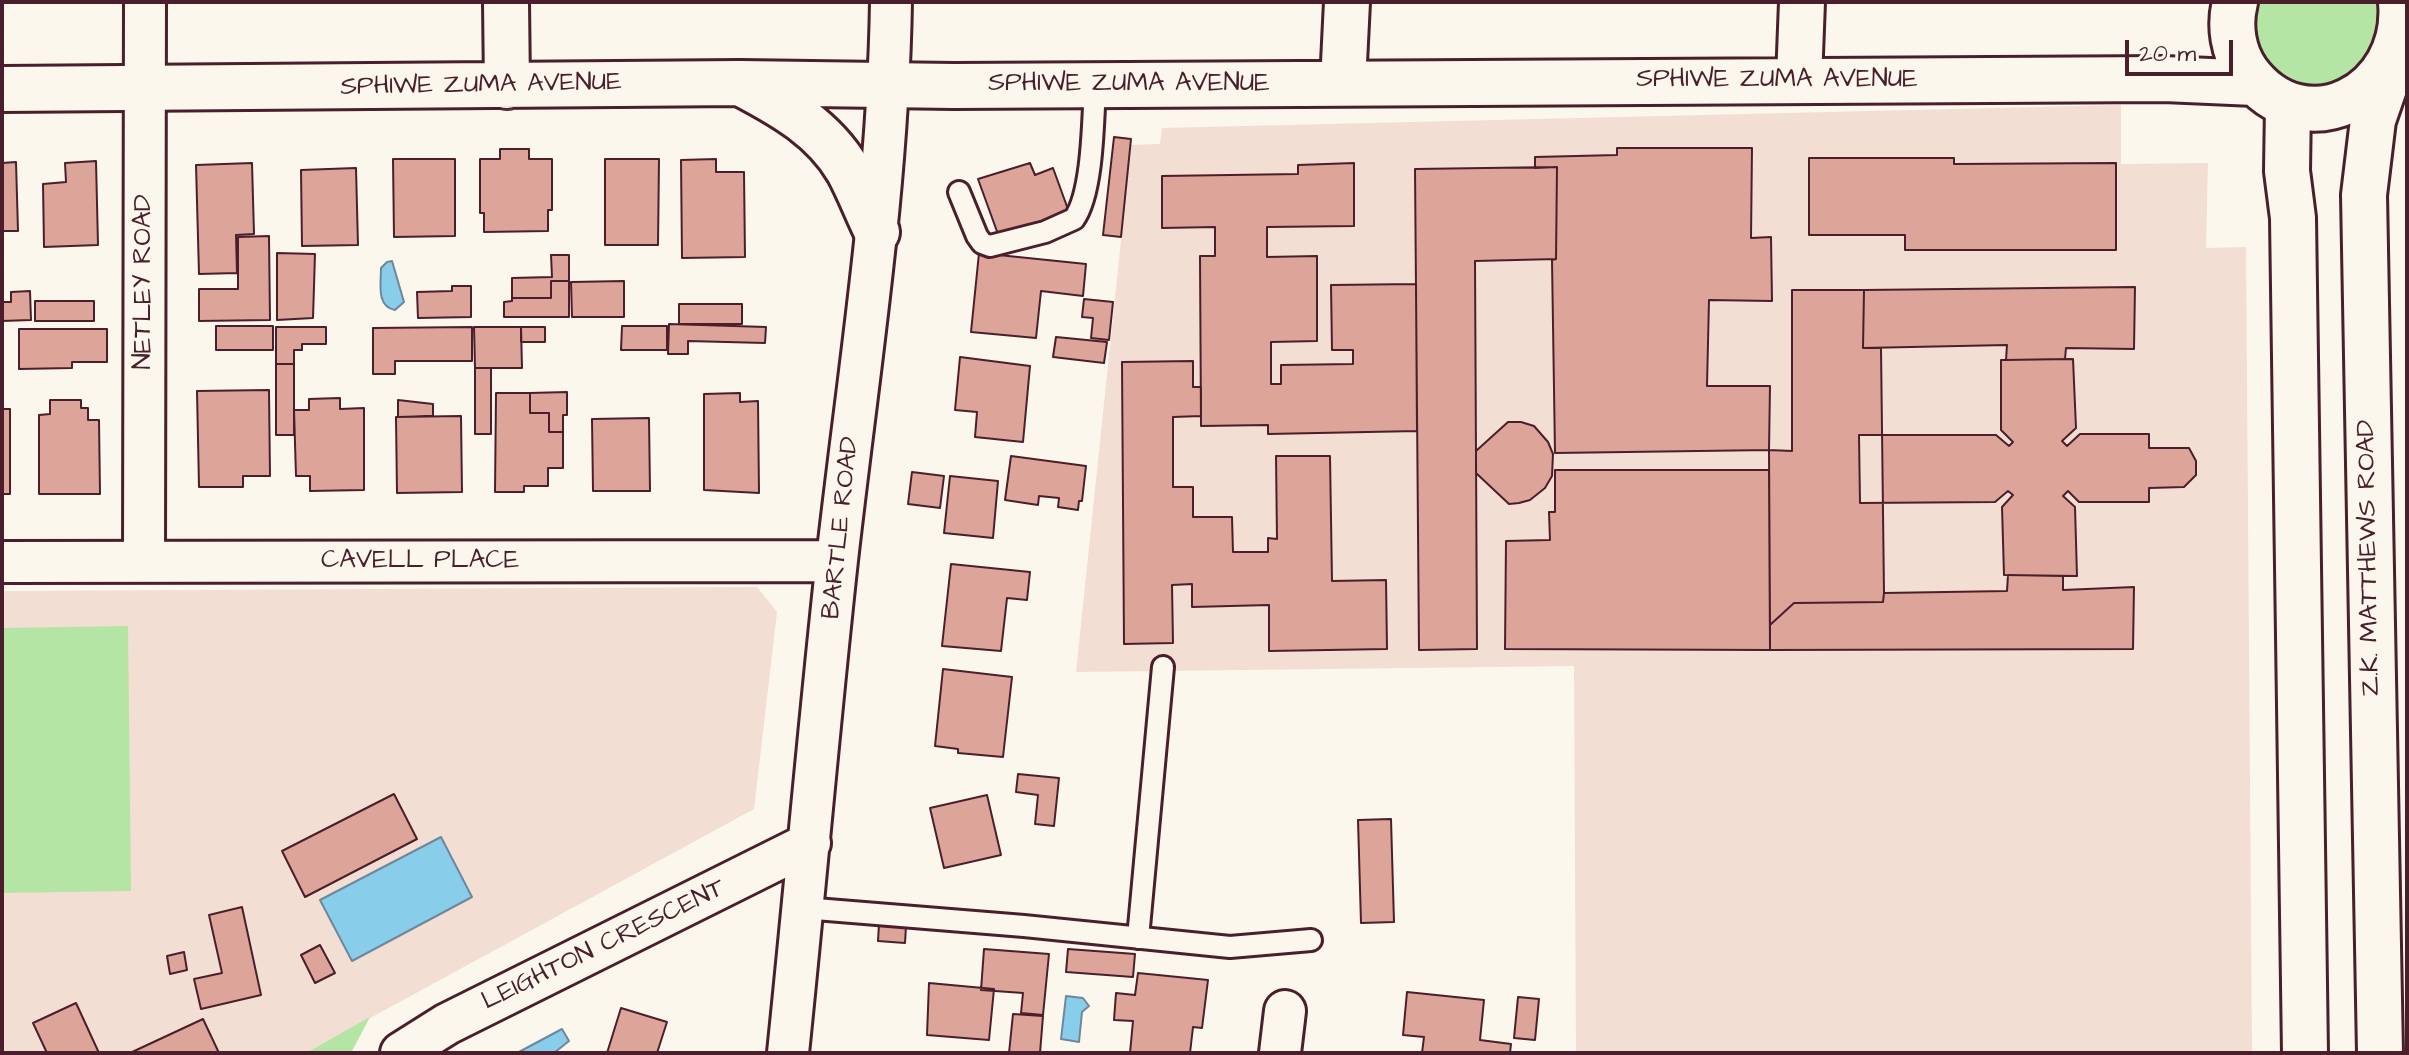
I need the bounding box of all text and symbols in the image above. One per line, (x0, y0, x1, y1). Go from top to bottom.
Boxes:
scale bar (2129, 24, 2237, 74)
text: 20 m (2139, 37, 2196, 71)
street label: SPHIWE ZUMA AVENUE (1636, 65, 1918, 97)
street label: SPHIWE ZUMA AVENUE (340, 68, 622, 104)
street label: SPHIWE ZUMA AVENUE (988, 69, 1270, 101)
street label: NETLEY ROAD (129, 194, 161, 370)
street label: Z.K. MATTHEWS ROAD (2352, 419, 2388, 697)
street label: BARTLE ROAD (817, 435, 867, 621)
street label: CAVELL PLACE (321, 546, 519, 578)
street label: LEIGHTON CRESCENT (477, 874, 731, 1018)

